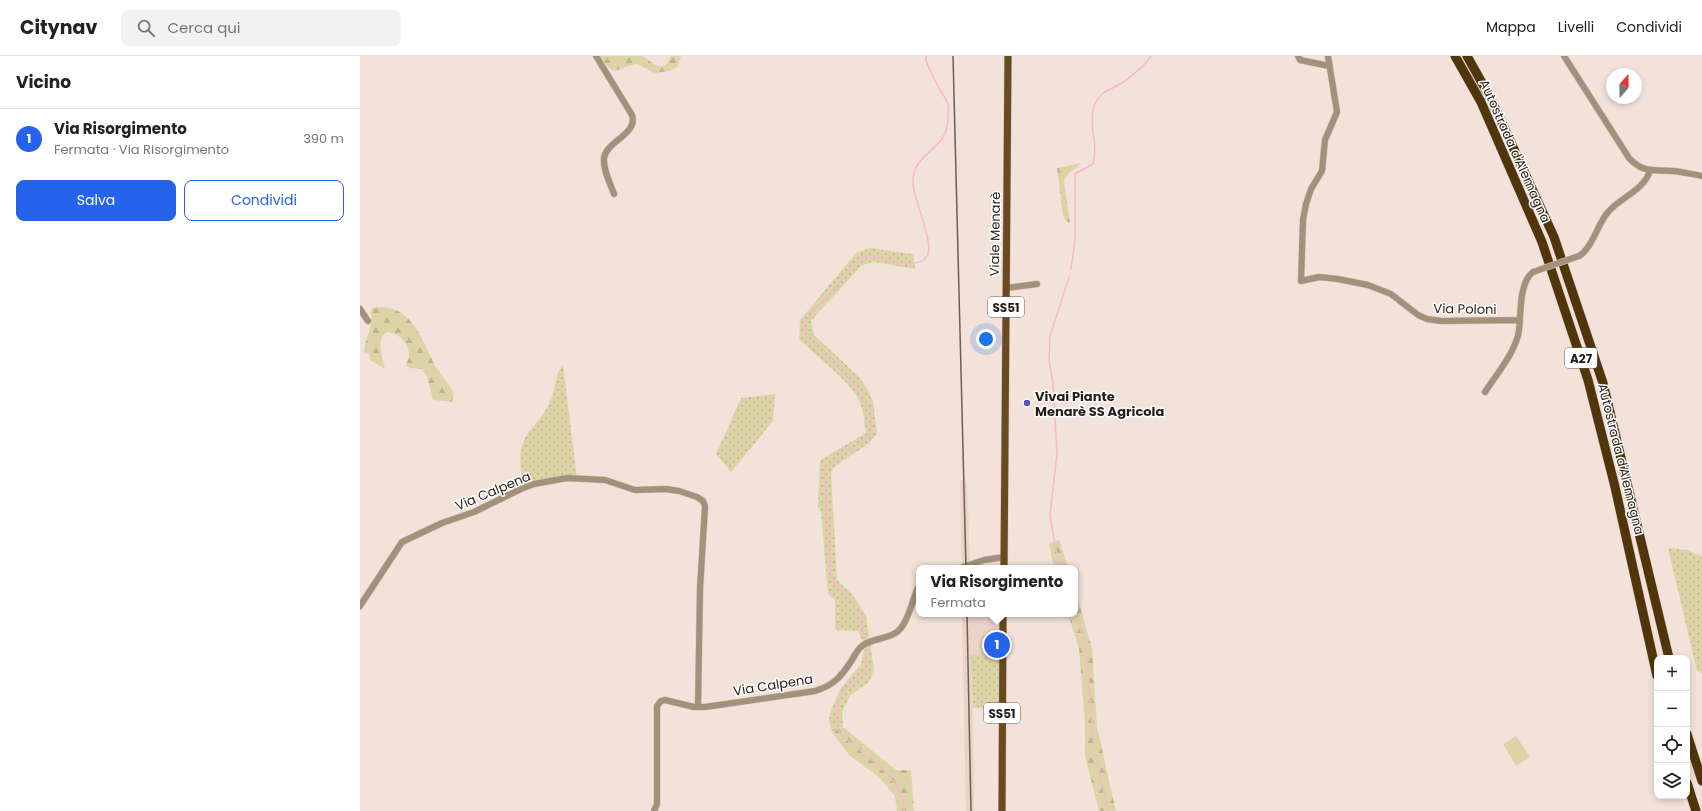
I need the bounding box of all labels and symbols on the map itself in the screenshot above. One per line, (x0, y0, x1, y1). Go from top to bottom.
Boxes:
north arrow (1606, 68, 1642, 104)
street label: Autostrada d'Alemagna (1475, 76, 1555, 226)
street label: Viale Menarè (985, 191, 1005, 277)
road number: SS51 (988, 297, 1024, 317)
street label: Via Poloni (1433, 299, 1497, 319)
your location (976, 329, 996, 349)
road number: A27 (1565, 348, 1597, 368)
street label: Autostrada d'Alemagna (1593, 381, 1649, 537)
place label: Vivai Piante Menarè SS Agricola (1035, 387, 1164, 421)
marker: Vivai Piante Menarè SS Agricola (1022, 398, 1032, 408)
street label: Via Calpena (452, 467, 534, 515)
pin: 1 (984, 630, 1010, 660)
street label: Via Calpena (732, 669, 814, 701)
road number: SS51 (984, 703, 1020, 723)

